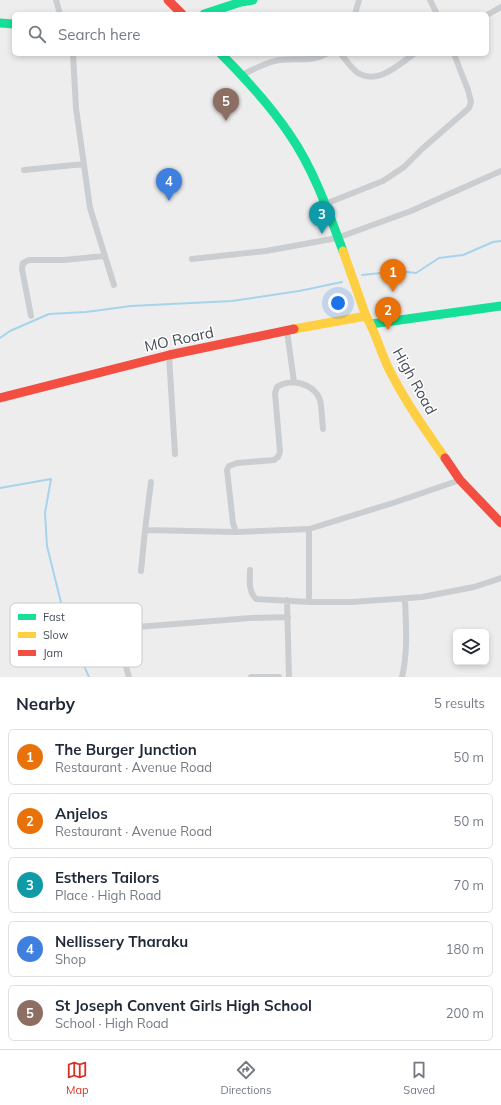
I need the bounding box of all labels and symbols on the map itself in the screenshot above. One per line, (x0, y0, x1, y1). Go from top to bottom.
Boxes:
pin: 5 (213, 88, 239, 121)
pin: 4 (156, 168, 182, 201)
pin: 3 (309, 201, 335, 234)
pin: 1 (380, 259, 406, 292)
your location (328, 293, 348, 313)
pin: 2 (375, 297, 401, 330)
street label: MO Roard (143, 322, 215, 356)
street label: High Road (389, 344, 441, 418)
legend (10, 603, 142, 667)
text: Fast (43, 610, 65, 624)
text: Slow (43, 628, 69, 642)
text: Jam (43, 646, 63, 660)

